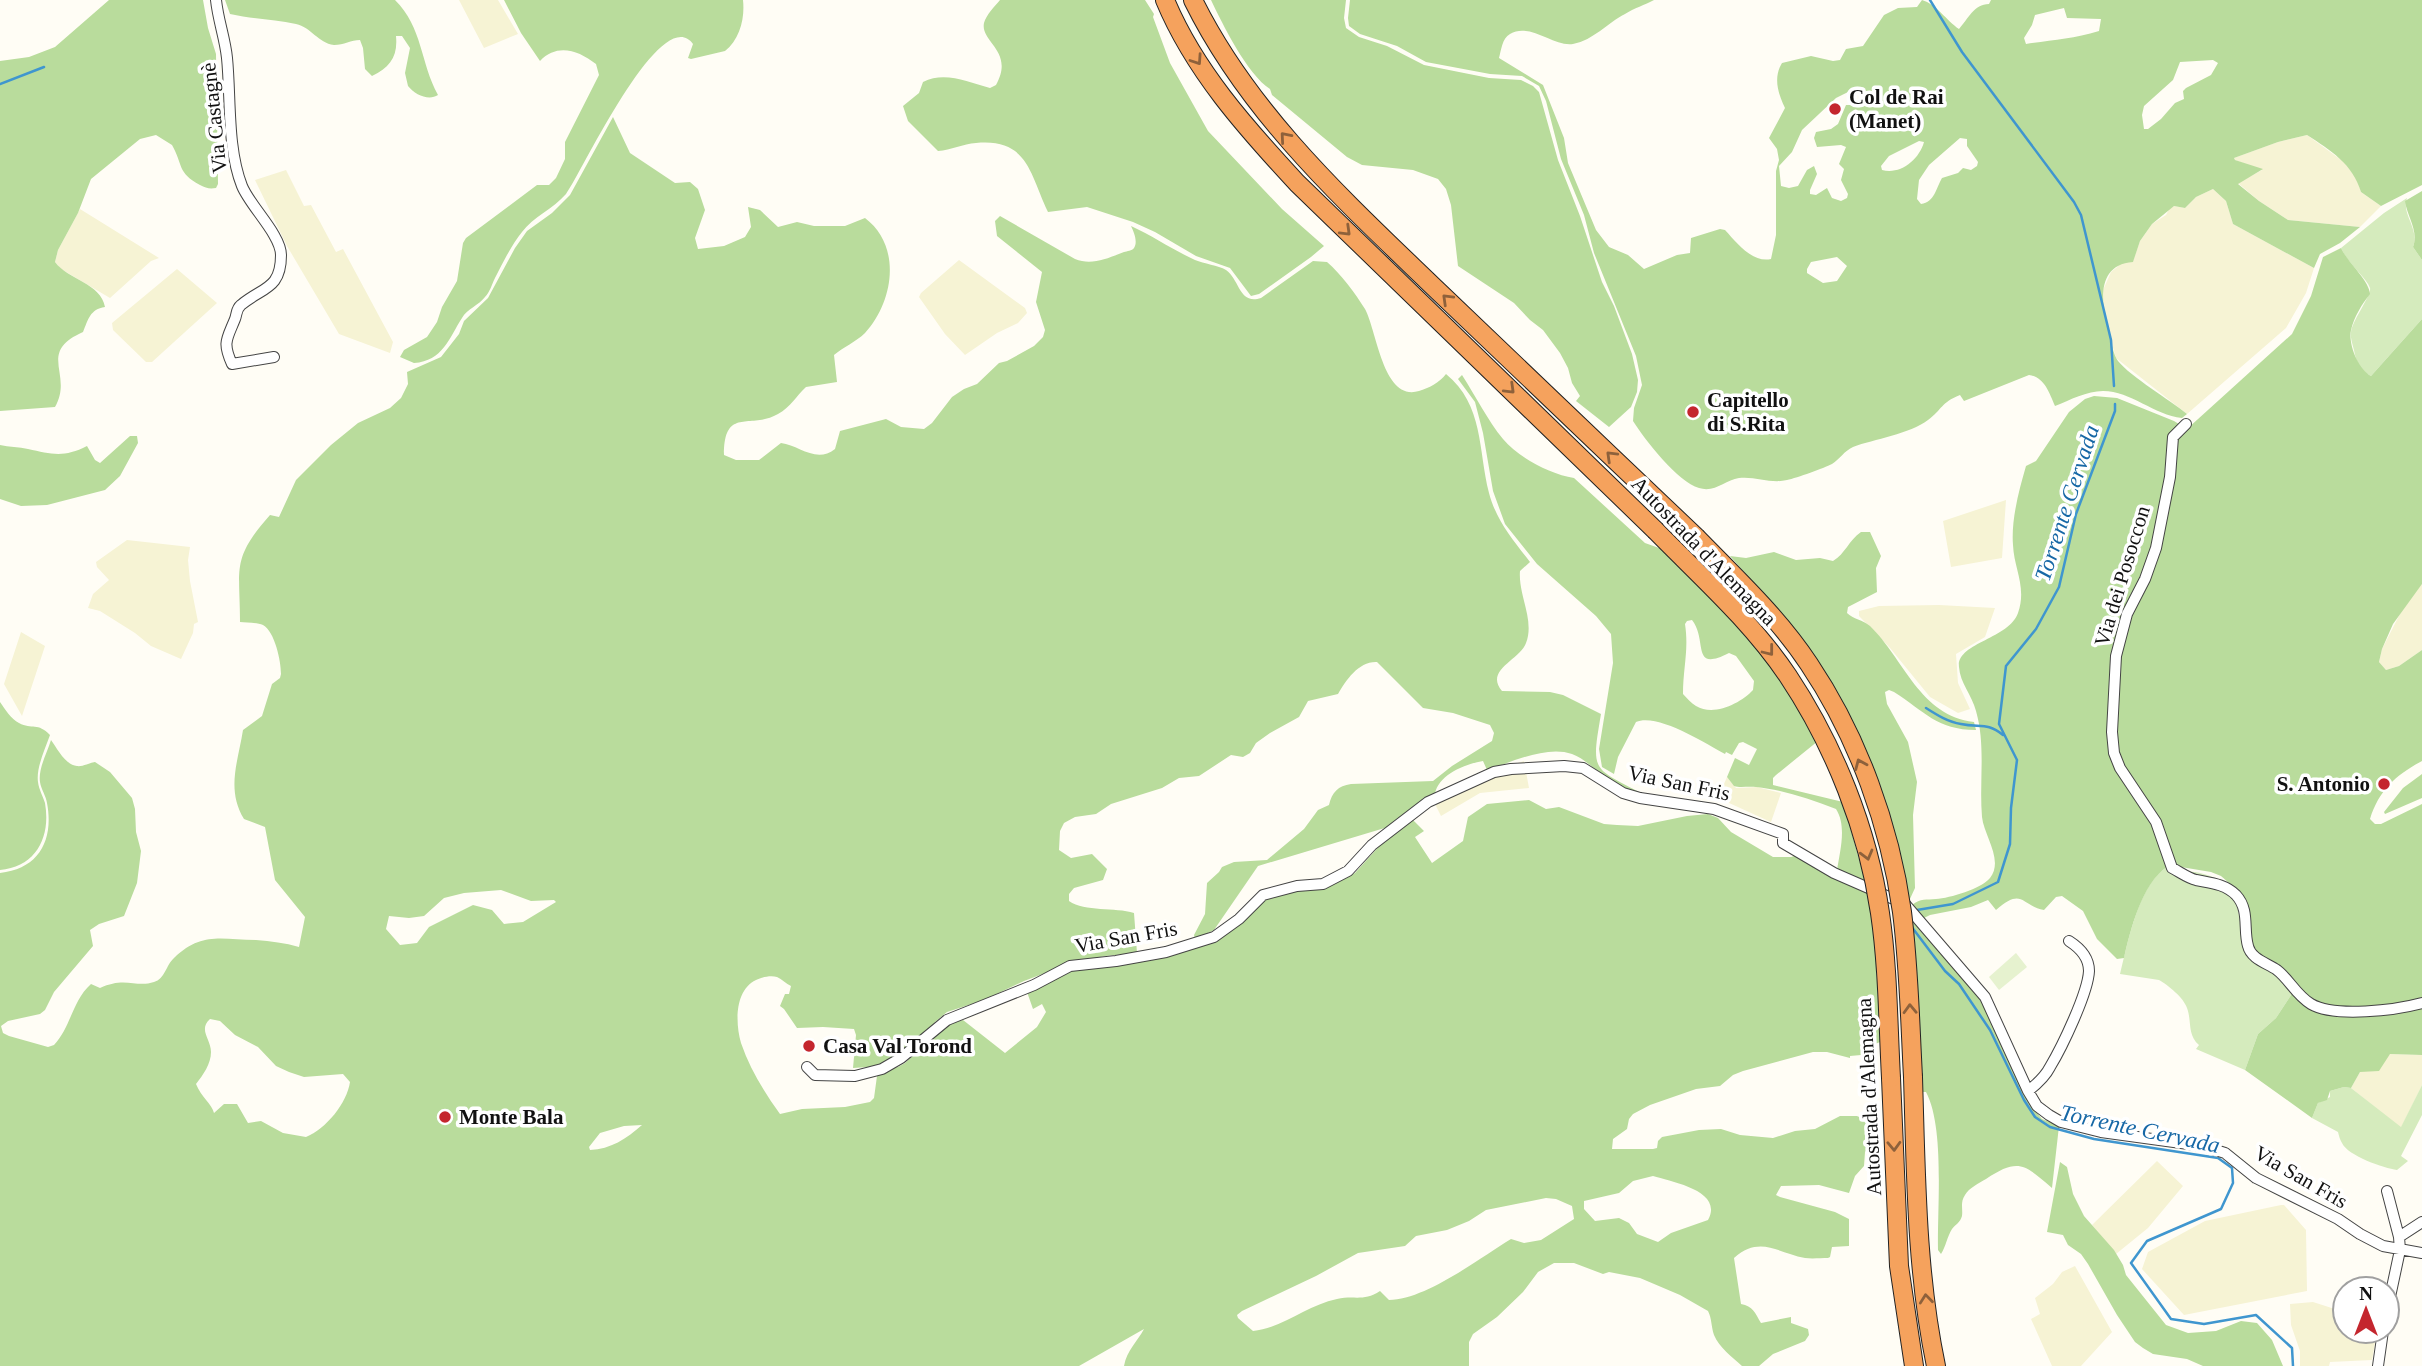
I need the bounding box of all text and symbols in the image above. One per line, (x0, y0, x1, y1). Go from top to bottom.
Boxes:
one-way arrow (1188, 52, 1201, 65)
street label: Via Castagnè (196, 61, 232, 175)
place label: Col de Rai (Manet) (1849, 85, 1944, 133)
marker: Col de Rai (Manet) (1827, 101, 1843, 117)
one-way arrow (1281, 133, 1293, 146)
one-way arrow (1338, 222, 1351, 235)
one-way arrow (1442, 295, 1455, 308)
one-way arrow (1501, 381, 1514, 394)
place label: Capitello di S.Rita (1707, 388, 1789, 436)
marker: Capitello di S.Rita (1685, 404, 1701, 420)
water label: Torrente Cervada (2030, 422, 2104, 584)
one-way arrow (1606, 452, 1619, 465)
street label: Autostrada d'Alemagna (1627, 471, 1782, 631)
street label: Via dei Posoccon (2089, 502, 2155, 649)
one-way arrow (1760, 644, 1773, 656)
one-way arrow (1854, 758, 1868, 771)
street label: Via San Fris (1626, 760, 1732, 806)
place label: S. Antonio (2277, 772, 2370, 796)
marker: S. Antonio (2376, 776, 2392, 792)
one-way arrow (1859, 849, 1873, 861)
street label: Via San Fris (1073, 916, 1179, 958)
street label: Autostrada d'Alemagna (1852, 997, 1886, 1196)
one-way arrow (1902, 1003, 1917, 1014)
place label: Casa Val Torond (823, 1034, 972, 1058)
marker: Casa Val Torond (801, 1038, 817, 1054)
water label: Torrente Cervada (2058, 1100, 2222, 1158)
place label: Monte Bala (459, 1105, 564, 1129)
marker: Monte Bala (437, 1109, 453, 1125)
one-way arrow (1886, 1141, 1901, 1152)
street label: Via San Fris (2250, 1141, 2352, 1213)
north arrow (2331, 1275, 2401, 1345)
text: N (2359, 1283, 2373, 1304)
one-way arrow (1919, 1293, 1934, 1304)

